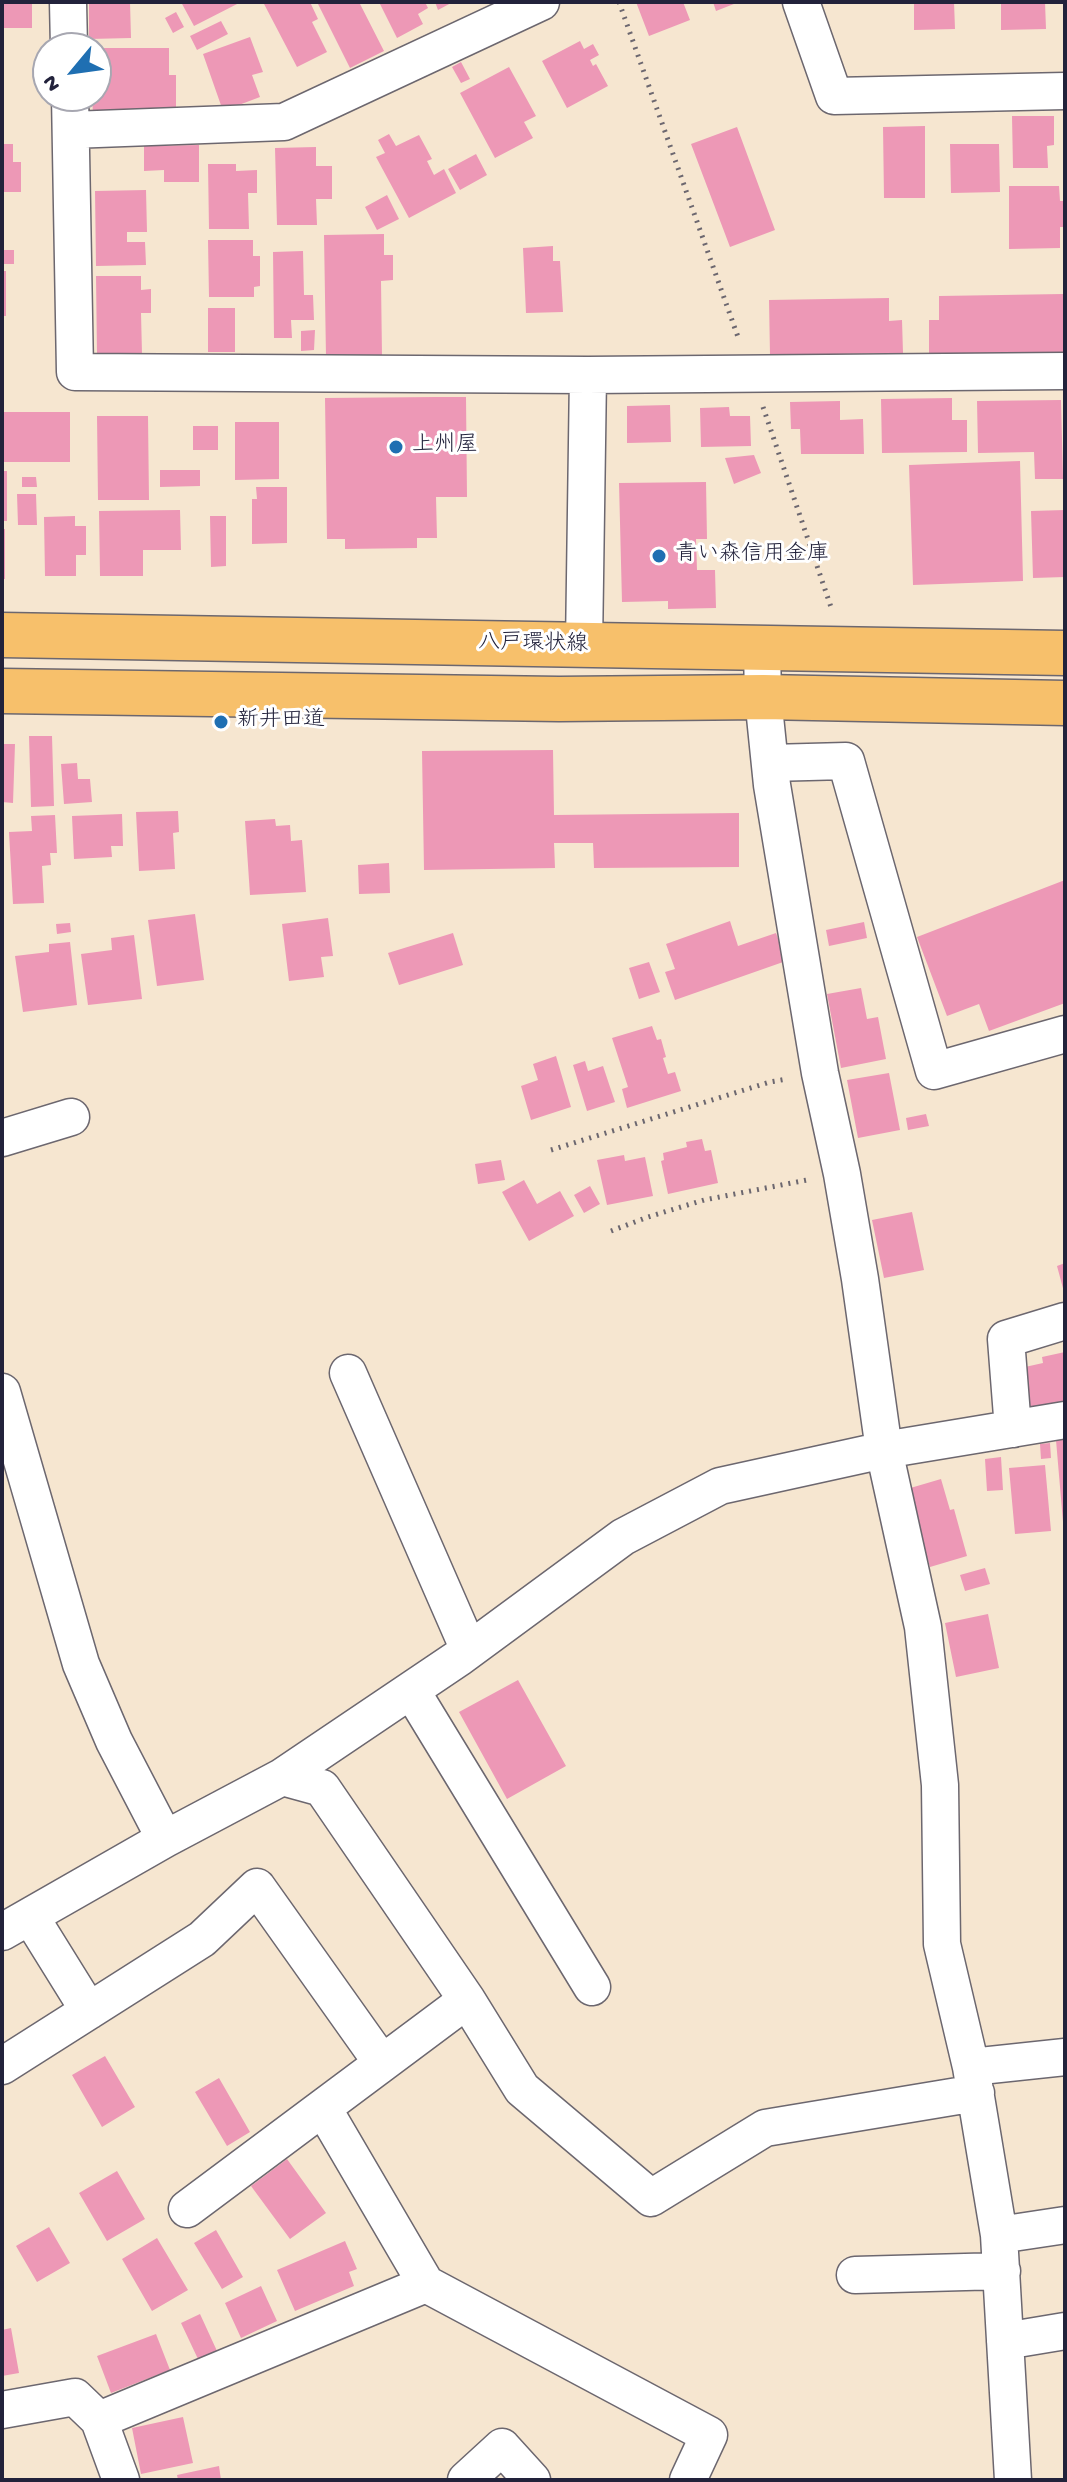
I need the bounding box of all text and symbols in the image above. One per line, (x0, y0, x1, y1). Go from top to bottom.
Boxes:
north arrow (32, 32, 112, 112)
text: N (38, 70, 68, 95)
place label: 上州屋 (412, 434, 478, 460)
marker: 上州屋 (387, 438, 405, 456)
place label: 青い森信用金庫 (675, 543, 829, 569)
marker: 青い森信用金庫 (650, 547, 668, 565)
street label: 八戸環状線 (478, 631, 588, 659)
place label: 新井田道 (237, 709, 325, 735)
marker: 新井田道 (212, 713, 230, 731)

